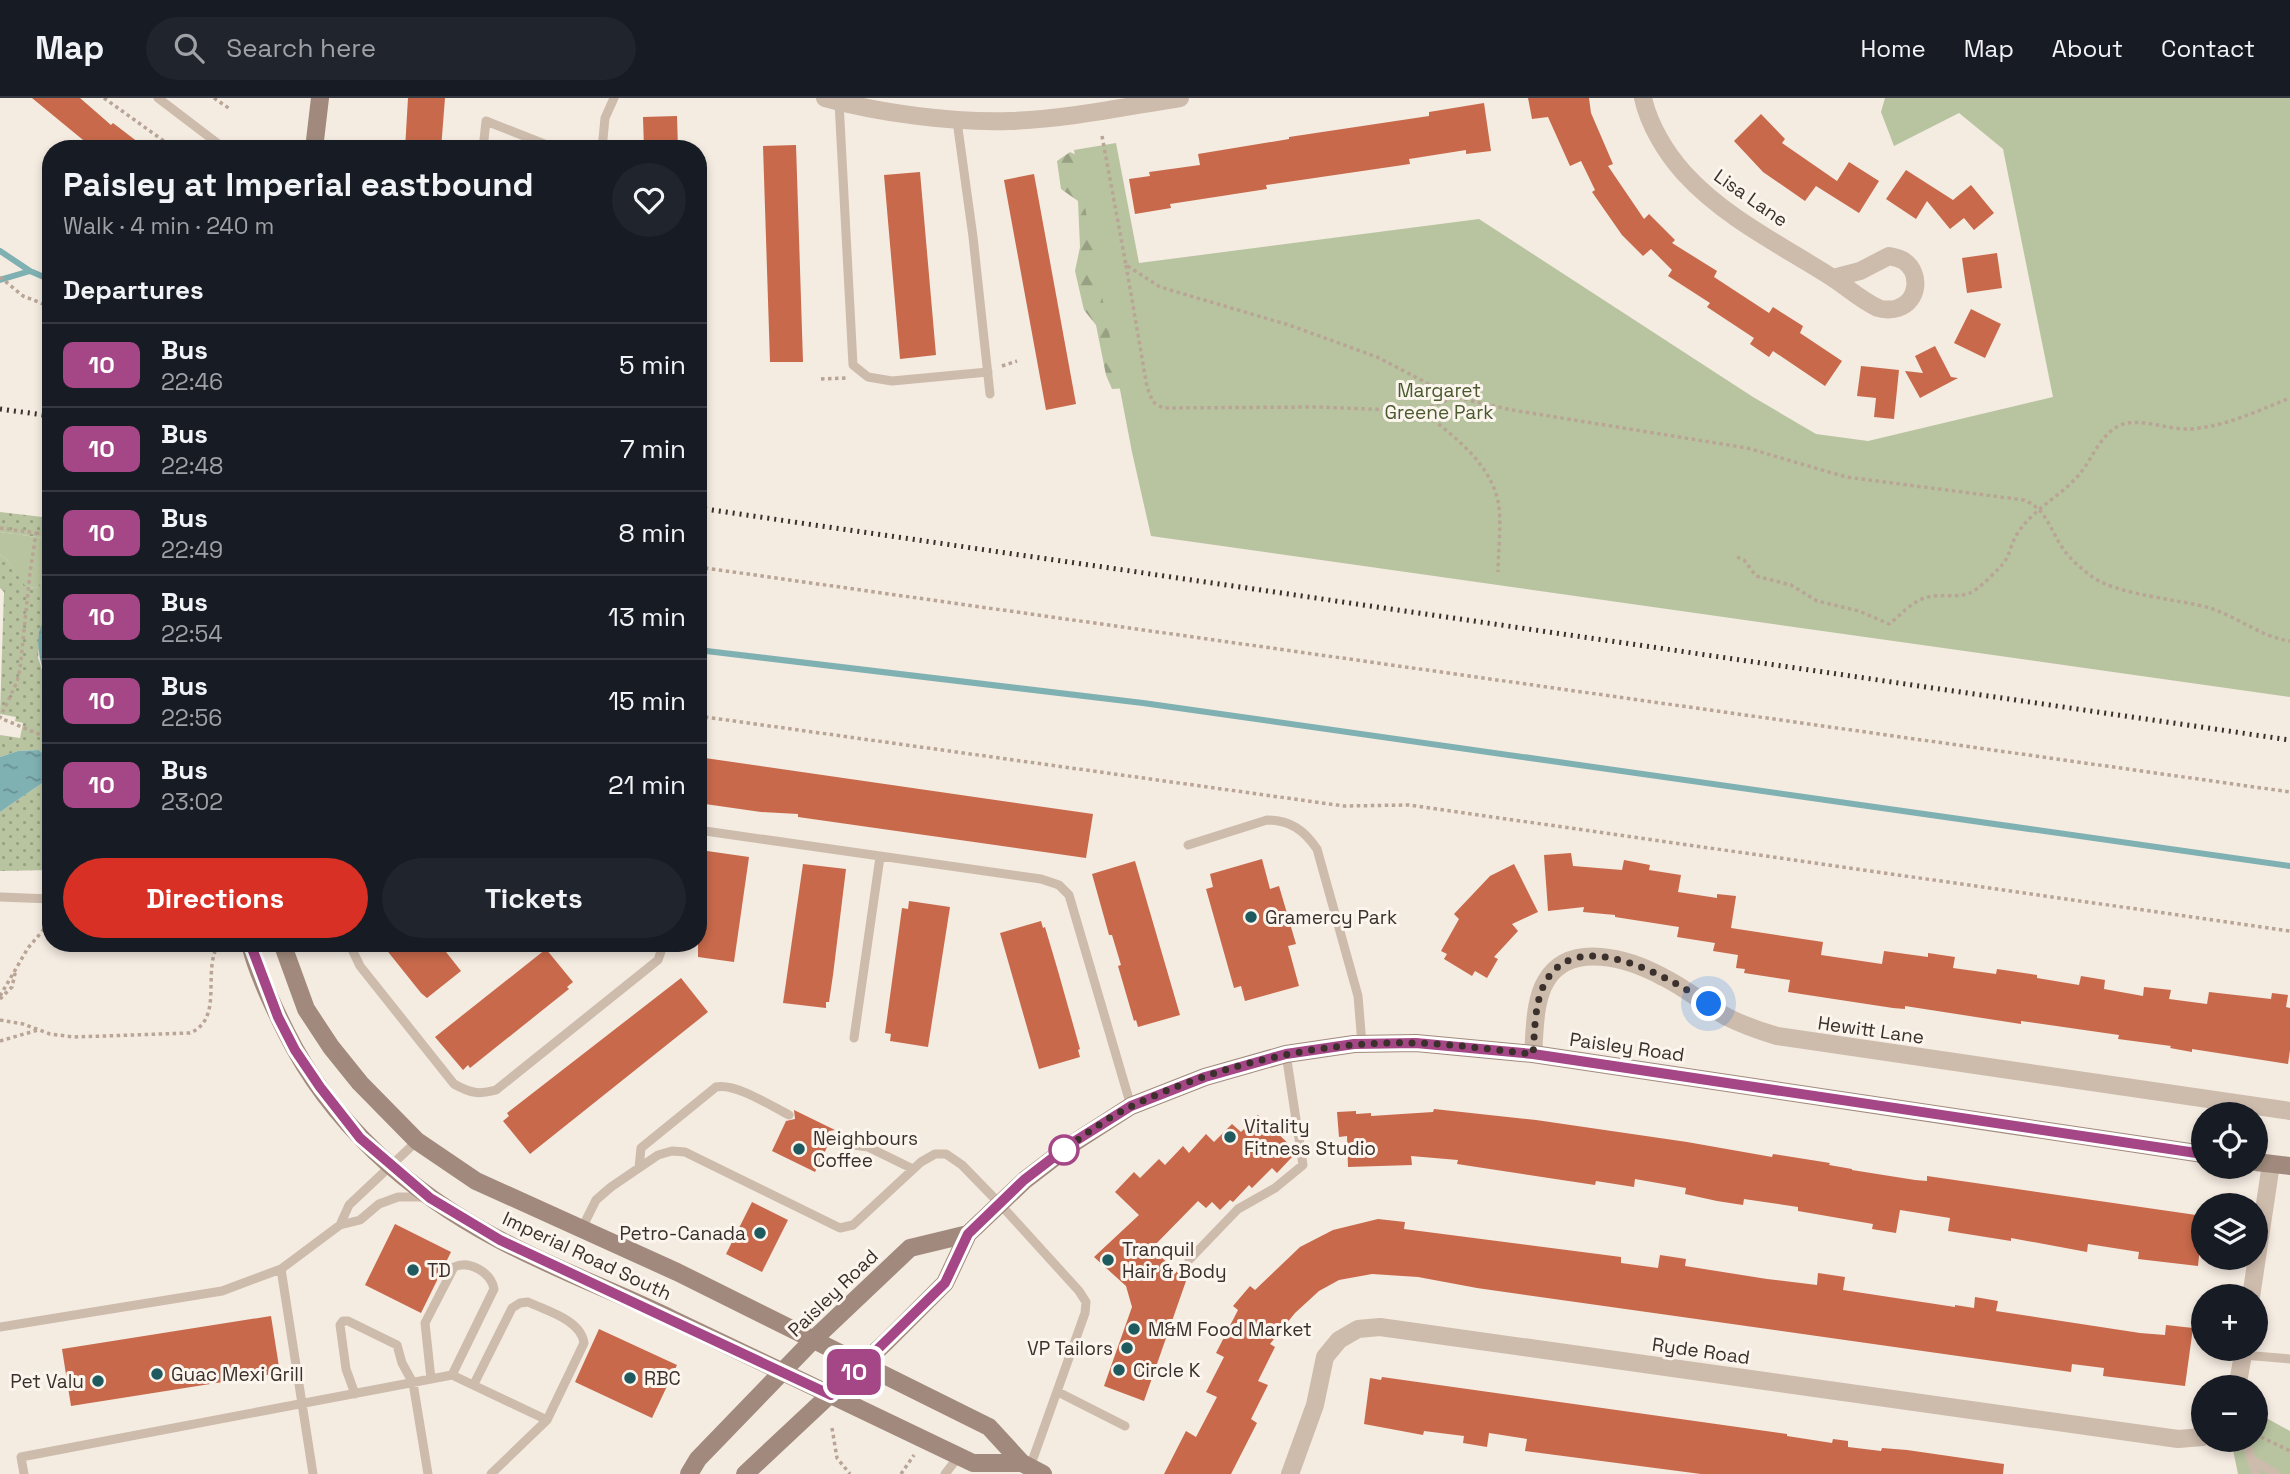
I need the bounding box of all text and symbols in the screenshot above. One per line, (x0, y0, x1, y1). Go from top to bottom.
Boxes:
search box (146, 17, 636, 80)
text: Map (35, 27, 104, 69)
icon: search (170, 29, 208, 67)
text: Search here (226, 31, 376, 65)
text: Home (1860, 33, 1926, 64)
text: Map (1964, 33, 2014, 64)
text: About (2052, 33, 2123, 64)
text: Contact (2161, 33, 2255, 64)
button: heart (612, 163, 686, 237)
street label: Lisa Lane (1709, 163, 1793, 233)
text: Paisley at Imperial eastbound (63, 164, 534, 206)
text: Walk · 4 min · 240 m (63, 211, 274, 241)
text: Departures (63, 273, 204, 307)
text: Bus (161, 333, 208, 367)
text: 5 min (619, 348, 686, 382)
text: 10 (88, 349, 115, 380)
text: 22:46 (161, 367, 223, 397)
park label: Margaret Greene Park (1384, 378, 1494, 425)
text: Bus (161, 417, 208, 451)
text: 7 min (620, 432, 686, 466)
text: 10 (88, 433, 115, 464)
text: 22:48 (161, 451, 223, 481)
text: Bus (161, 501, 208, 535)
text: 8 min (618, 516, 686, 550)
text: 10 (88, 517, 115, 548)
text: 22:49 (161, 535, 223, 565)
text: Bus (161, 585, 208, 619)
text: 13 min (608, 600, 686, 634)
text: 10 (88, 601, 115, 632)
text: 22:54 (161, 619, 223, 649)
text: Bus (161, 669, 208, 703)
text: 15 min (608, 684, 686, 718)
text: 10 (88, 685, 115, 716)
text: 22:56 (161, 703, 222, 733)
text: Bus (161, 753, 208, 787)
text: 21 min (608, 768, 686, 802)
text: 10 (88, 769, 115, 800)
text: 23:02 (161, 787, 223, 817)
button: Directions (63, 858, 368, 938)
button: Tickets (382, 858, 686, 938)
place label: Gramercy Park (1265, 905, 1397, 930)
marker: Gramercy Park (1243, 909, 1259, 925)
your location (1691, 986, 1726, 1021)
street label: Hewitt Lane (1816, 1010, 1926, 1050)
street label: Paisley Road (1568, 1027, 1686, 1067)
map controls (2191, 1102, 2268, 1452)
button: locate (2191, 1102, 2268, 1179)
place label: Vitality Fitness Studio (1244, 1114, 1376, 1161)
place label: Neighbours Coffee (813, 1126, 918, 1173)
marker: Vitality Fitness Studio (1222, 1129, 1238, 1145)
unlabelled marker (1049, 1135, 1079, 1165)
marker: Neighbours Coffee (791, 1141, 807, 1157)
button: layers (2191, 1193, 2268, 1270)
street label: Imperial Road South (498, 1206, 676, 1306)
place label: Petro-Canada (619, 1221, 746, 1246)
marker: Petro-Canada (752, 1225, 768, 1241)
place label: Tranquil Hair & Body (1122, 1237, 1227, 1284)
street label: Paisley Road (783, 1244, 883, 1342)
marker: Tranquil Hair & Body (1100, 1252, 1116, 1268)
place label: TD (427, 1258, 451, 1283)
marker: TD (405, 1262, 421, 1278)
button: + (2191, 1284, 2268, 1361)
place label: M&M Food Market (1148, 1317, 1312, 1342)
marker: M&M Food Market (1126, 1321, 1142, 1337)
street label: Ryde Road (1650, 1332, 1752, 1370)
place label: VP Tailors (1027, 1336, 1113, 1361)
marker: VP Tailors (1119, 1340, 1135, 1356)
line badge: 10 (822, 1349, 886, 1395)
text: 10 (841, 1356, 867, 1387)
place label: Circle K (1133, 1358, 1201, 1383)
place label: Guac Mexi Grill (171, 1362, 304, 1387)
marker: Circle K (1111, 1362, 1127, 1378)
marker: Guac Mexi Grill (149, 1366, 165, 1382)
place label: RBC (644, 1366, 681, 1391)
place label: Pet Valu (10, 1369, 84, 1394)
marker: RBC (622, 1370, 638, 1386)
marker: Pet Valu (90, 1373, 106, 1389)
button: − (2191, 1375, 2268, 1452)

